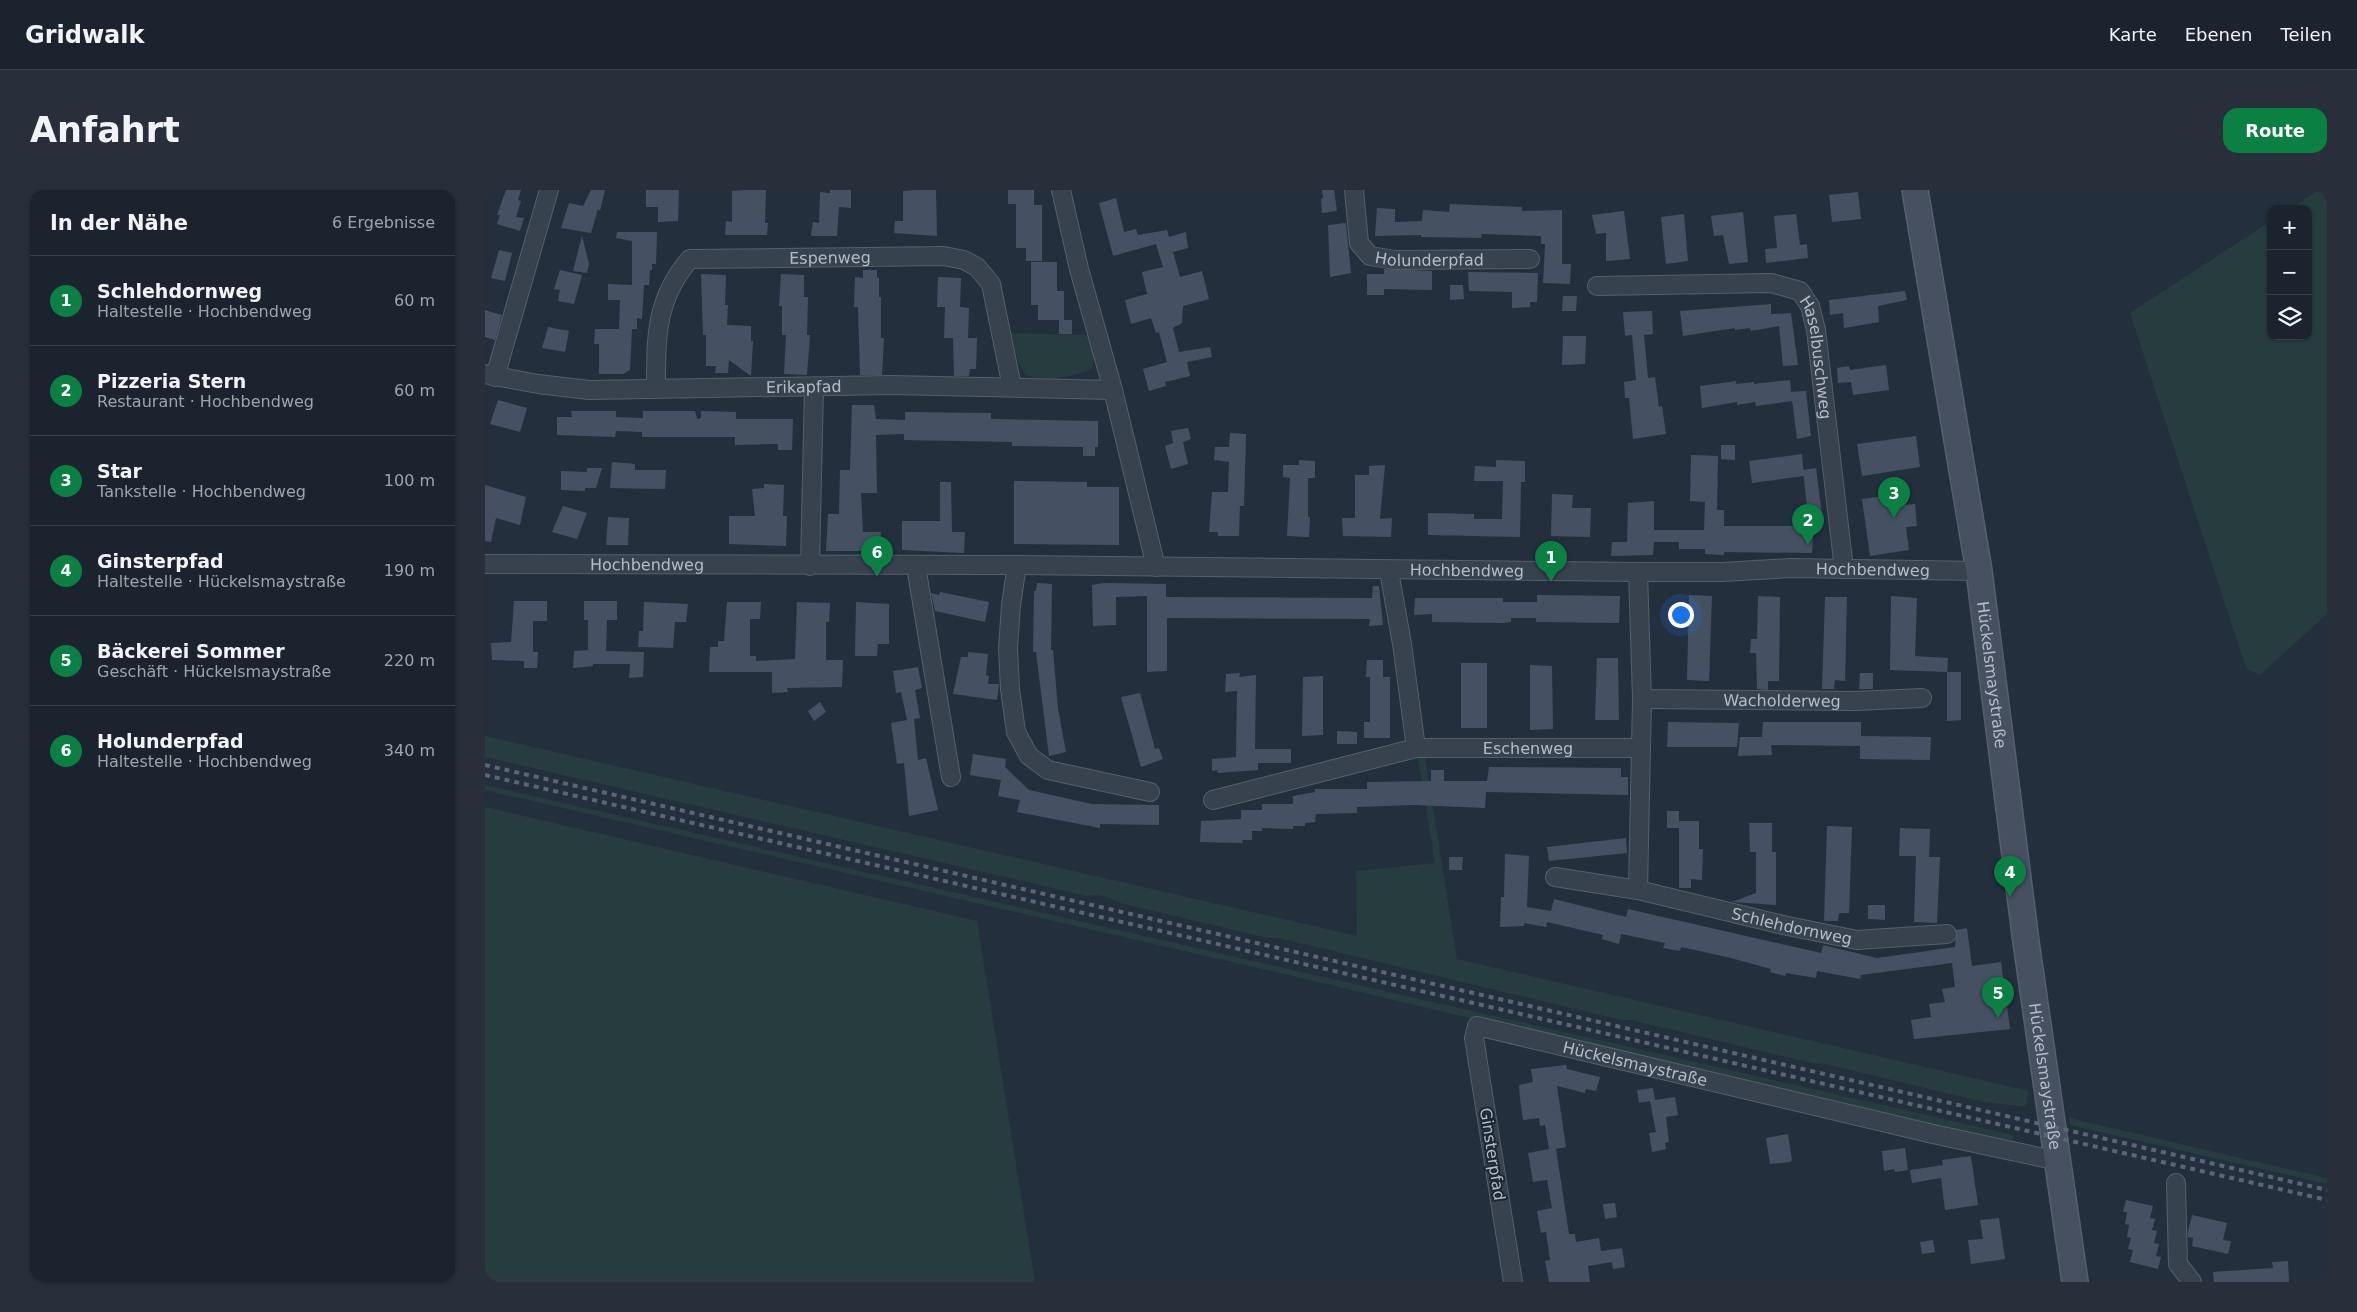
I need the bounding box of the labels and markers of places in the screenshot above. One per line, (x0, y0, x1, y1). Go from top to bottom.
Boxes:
pin: 3 (1878, 477, 1910, 518)
pin: 2 (1792, 504, 1824, 545)
pin: 6 (861, 536, 893, 577)
pin: 1 (1535, 541, 1567, 582)
pin: 4 (1994, 856, 2026, 897)
pin: 5 (1982, 977, 2014, 1018)

